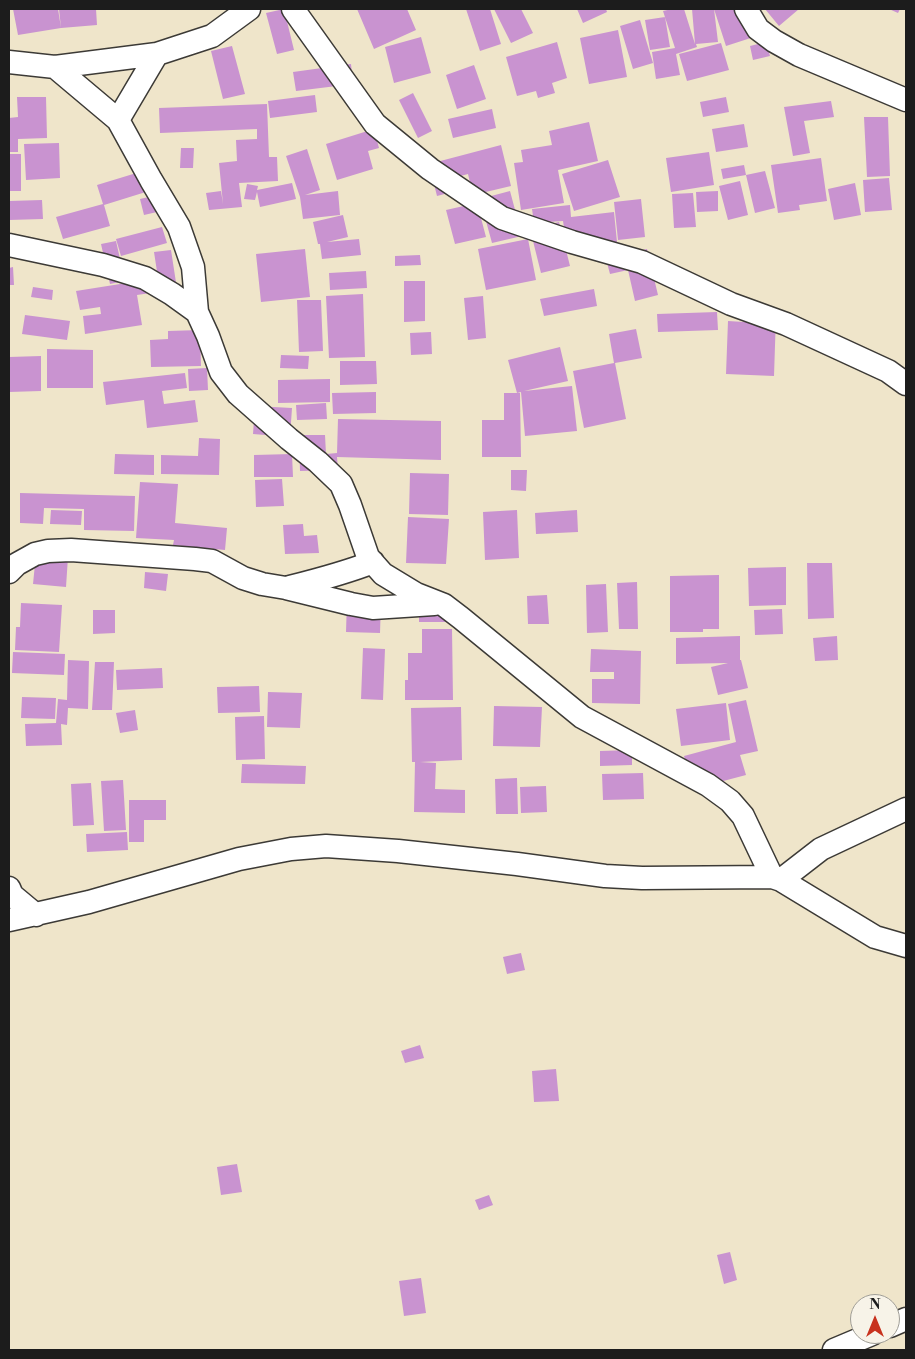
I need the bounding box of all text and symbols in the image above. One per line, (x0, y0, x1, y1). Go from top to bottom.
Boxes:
north arrow (850, 1294, 900, 1344)
text: N (869, 1296, 881, 1314)

